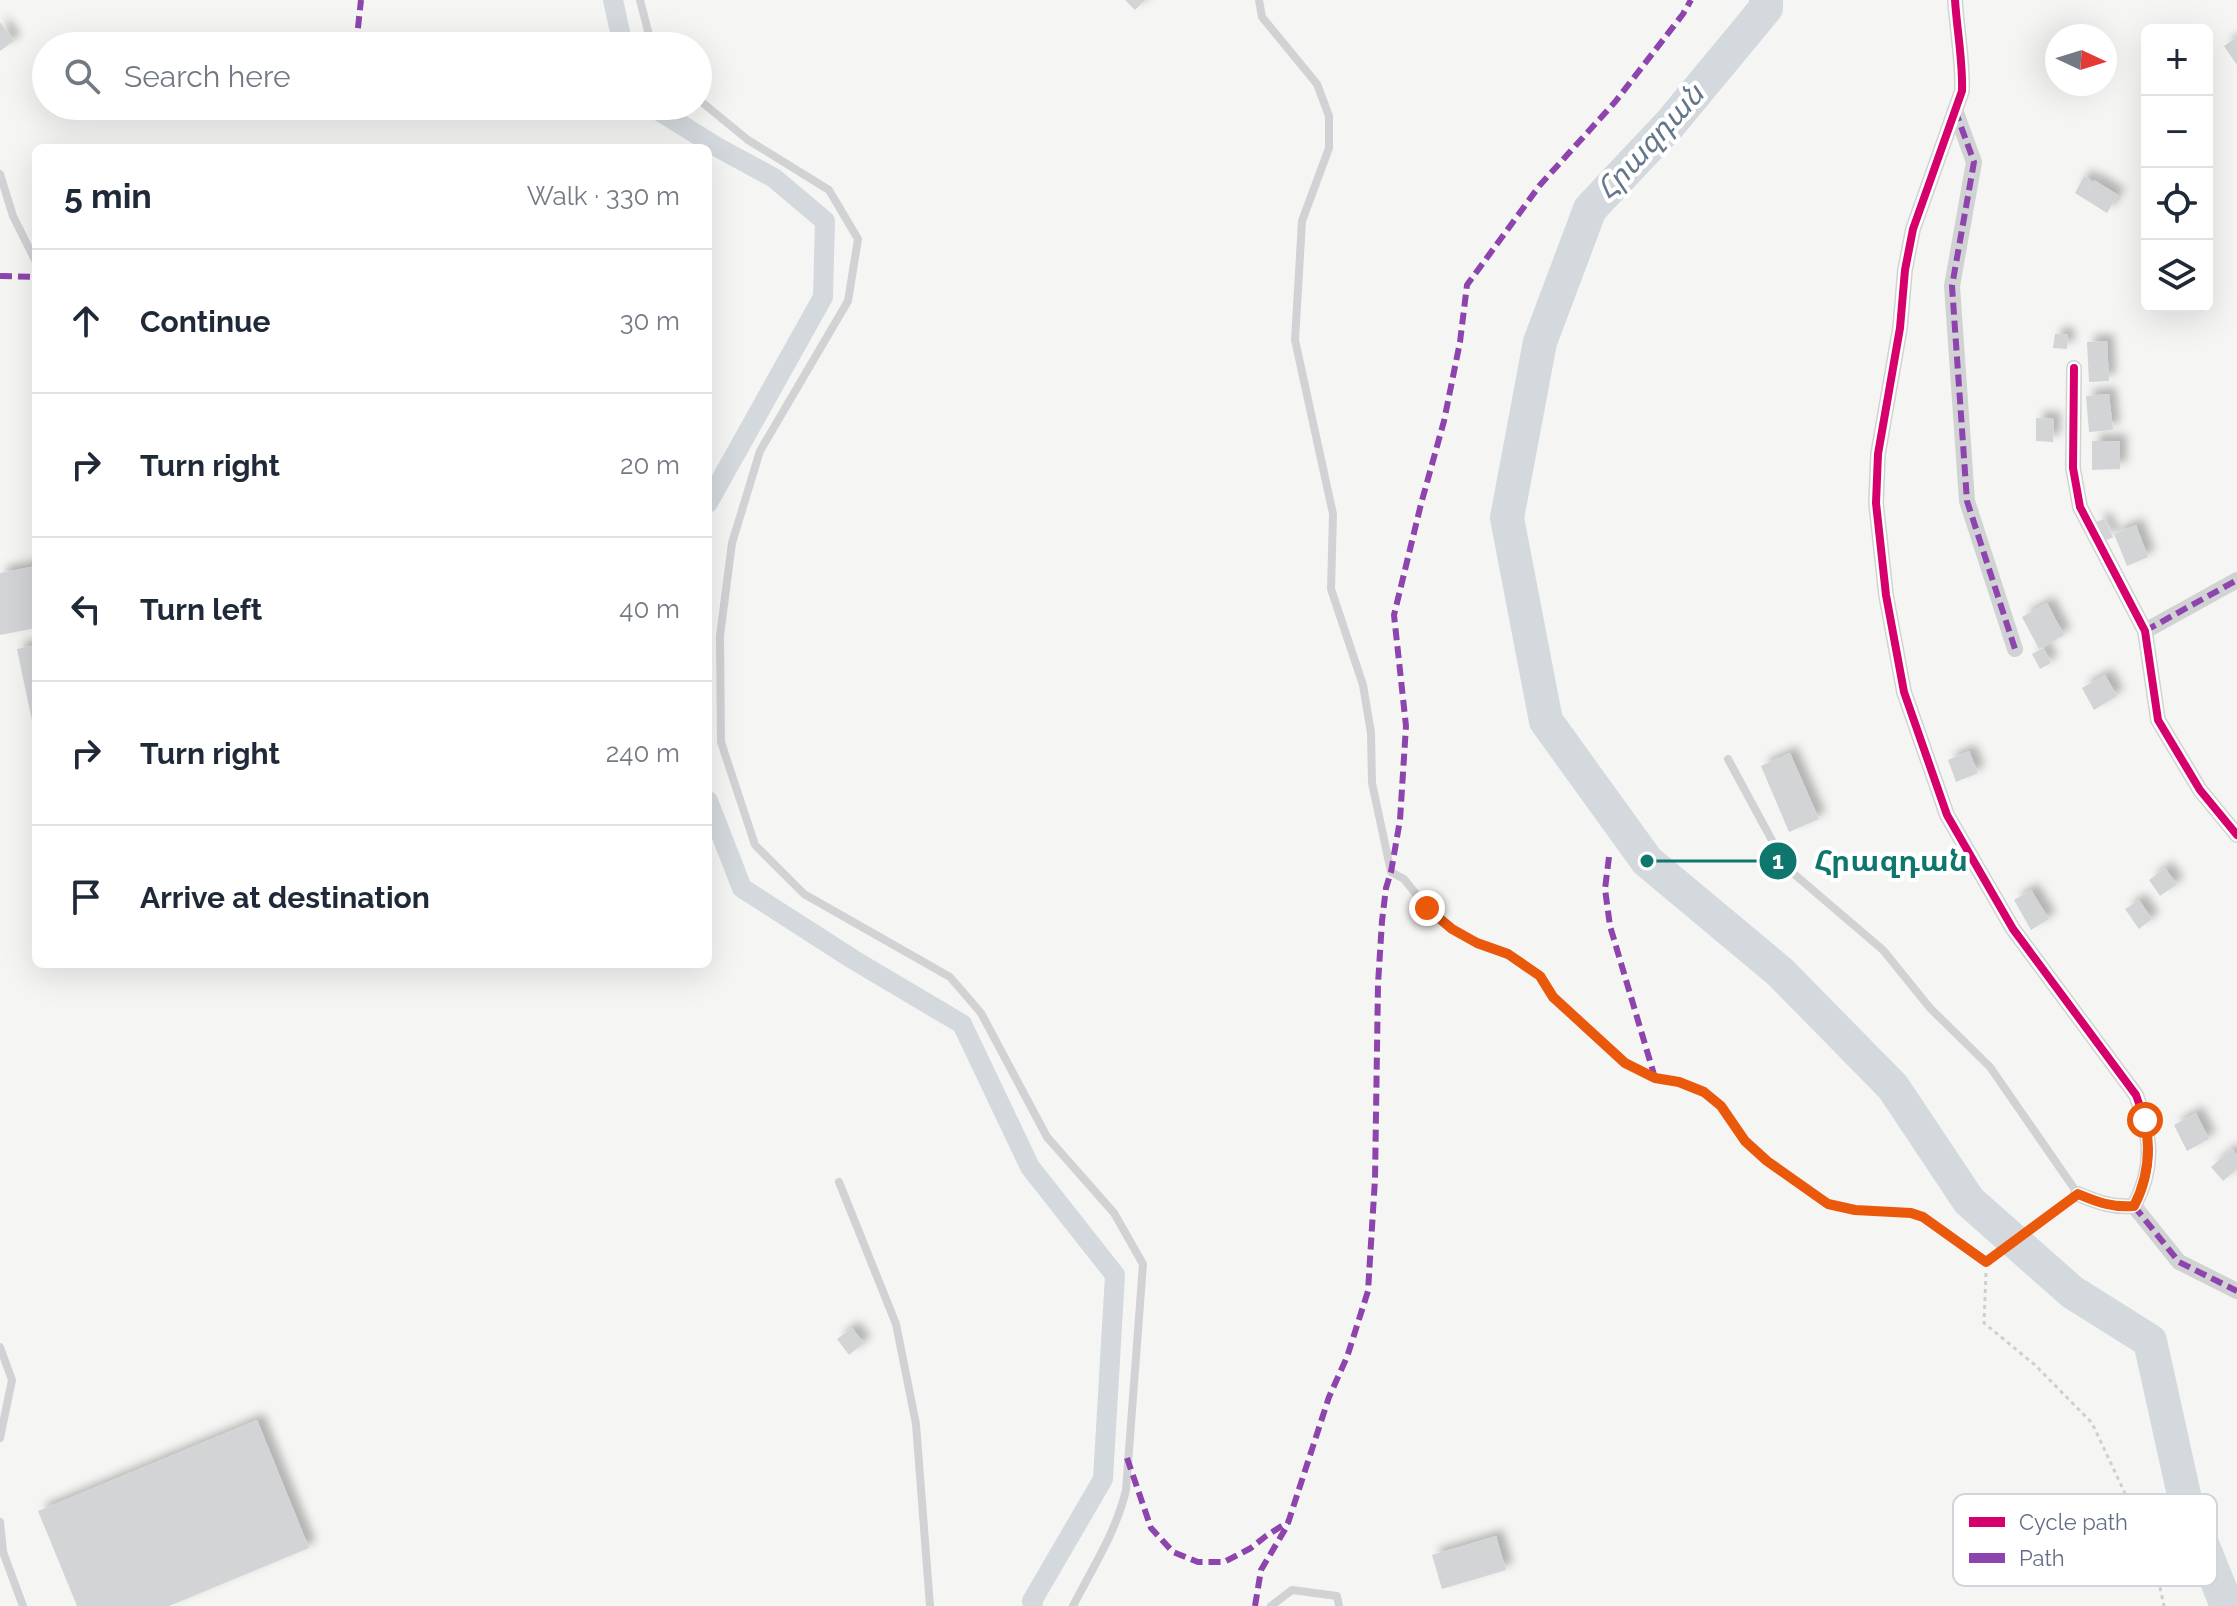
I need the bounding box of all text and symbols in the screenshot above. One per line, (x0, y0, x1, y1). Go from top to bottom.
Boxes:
north arrow (2045, 24, 2117, 96)
map controls (2141, 24, 2213, 312)
button: + (2141, 24, 2213, 96)
search box (32, 32, 712, 120)
icon: search (60, 54, 104, 98)
text: Search here (124, 59, 291, 94)
water label: Հրազդան (1589, 75, 1713, 207)
button: − (2141, 96, 2213, 168)
button: locate (2141, 168, 2213, 240)
text: 5 min (64, 176, 152, 216)
text: Walk · 330 m (527, 181, 680, 211)
button: layers (2141, 240, 2213, 312)
icon: ahead (64, 299, 108, 343)
text: Continue (140, 304, 271, 339)
text: 30 m (620, 306, 680, 336)
icon: right (64, 443, 108, 487)
text: Turn right (140, 448, 280, 483)
text: 20 m (620, 450, 680, 480)
icon: left (64, 587, 108, 631)
text: Turn left (140, 592, 262, 627)
text: 40 m (619, 594, 680, 624)
icon: right (64, 731, 108, 775)
text: Turn right (140, 736, 280, 771)
text: 240 m (606, 738, 680, 768)
callout: Հրազդան (1758, 834, 1984, 888)
text: Հրազդան (1814, 843, 1968, 878)
text: 1 (1772, 846, 1784, 875)
icon: arrive (64, 875, 108, 919)
text: Arrive at destination (140, 880, 430, 915)
route end (1409, 890, 1445, 926)
route start (2127, 1102, 2163, 1138)
legend (1953, 1494, 2217, 1586)
text: Cycle path (2019, 1509, 2128, 1535)
text: Path (2019, 1545, 2065, 1571)

